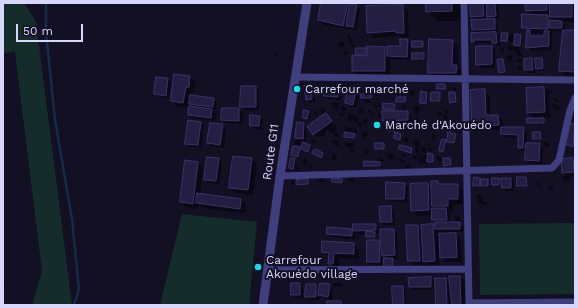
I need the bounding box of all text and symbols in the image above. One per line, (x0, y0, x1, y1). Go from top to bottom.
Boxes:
scale bar (18, 16, 85, 42)
text: 50 m (23, 24, 53, 38)
place label: Carrefour marché (305, 82, 409, 96)
marker: Carrefour marché (292, 84, 302, 94)
place label: Marché d'Akouédo (385, 118, 492, 132)
marker: Marché d'Akouédo (372, 120, 382, 130)
street label: Route G11 (260, 123, 282, 181)
place label: Carrefour Akouédo village (266, 253, 358, 281)
marker: Carrefour Akouédo village (253, 262, 263, 272)

